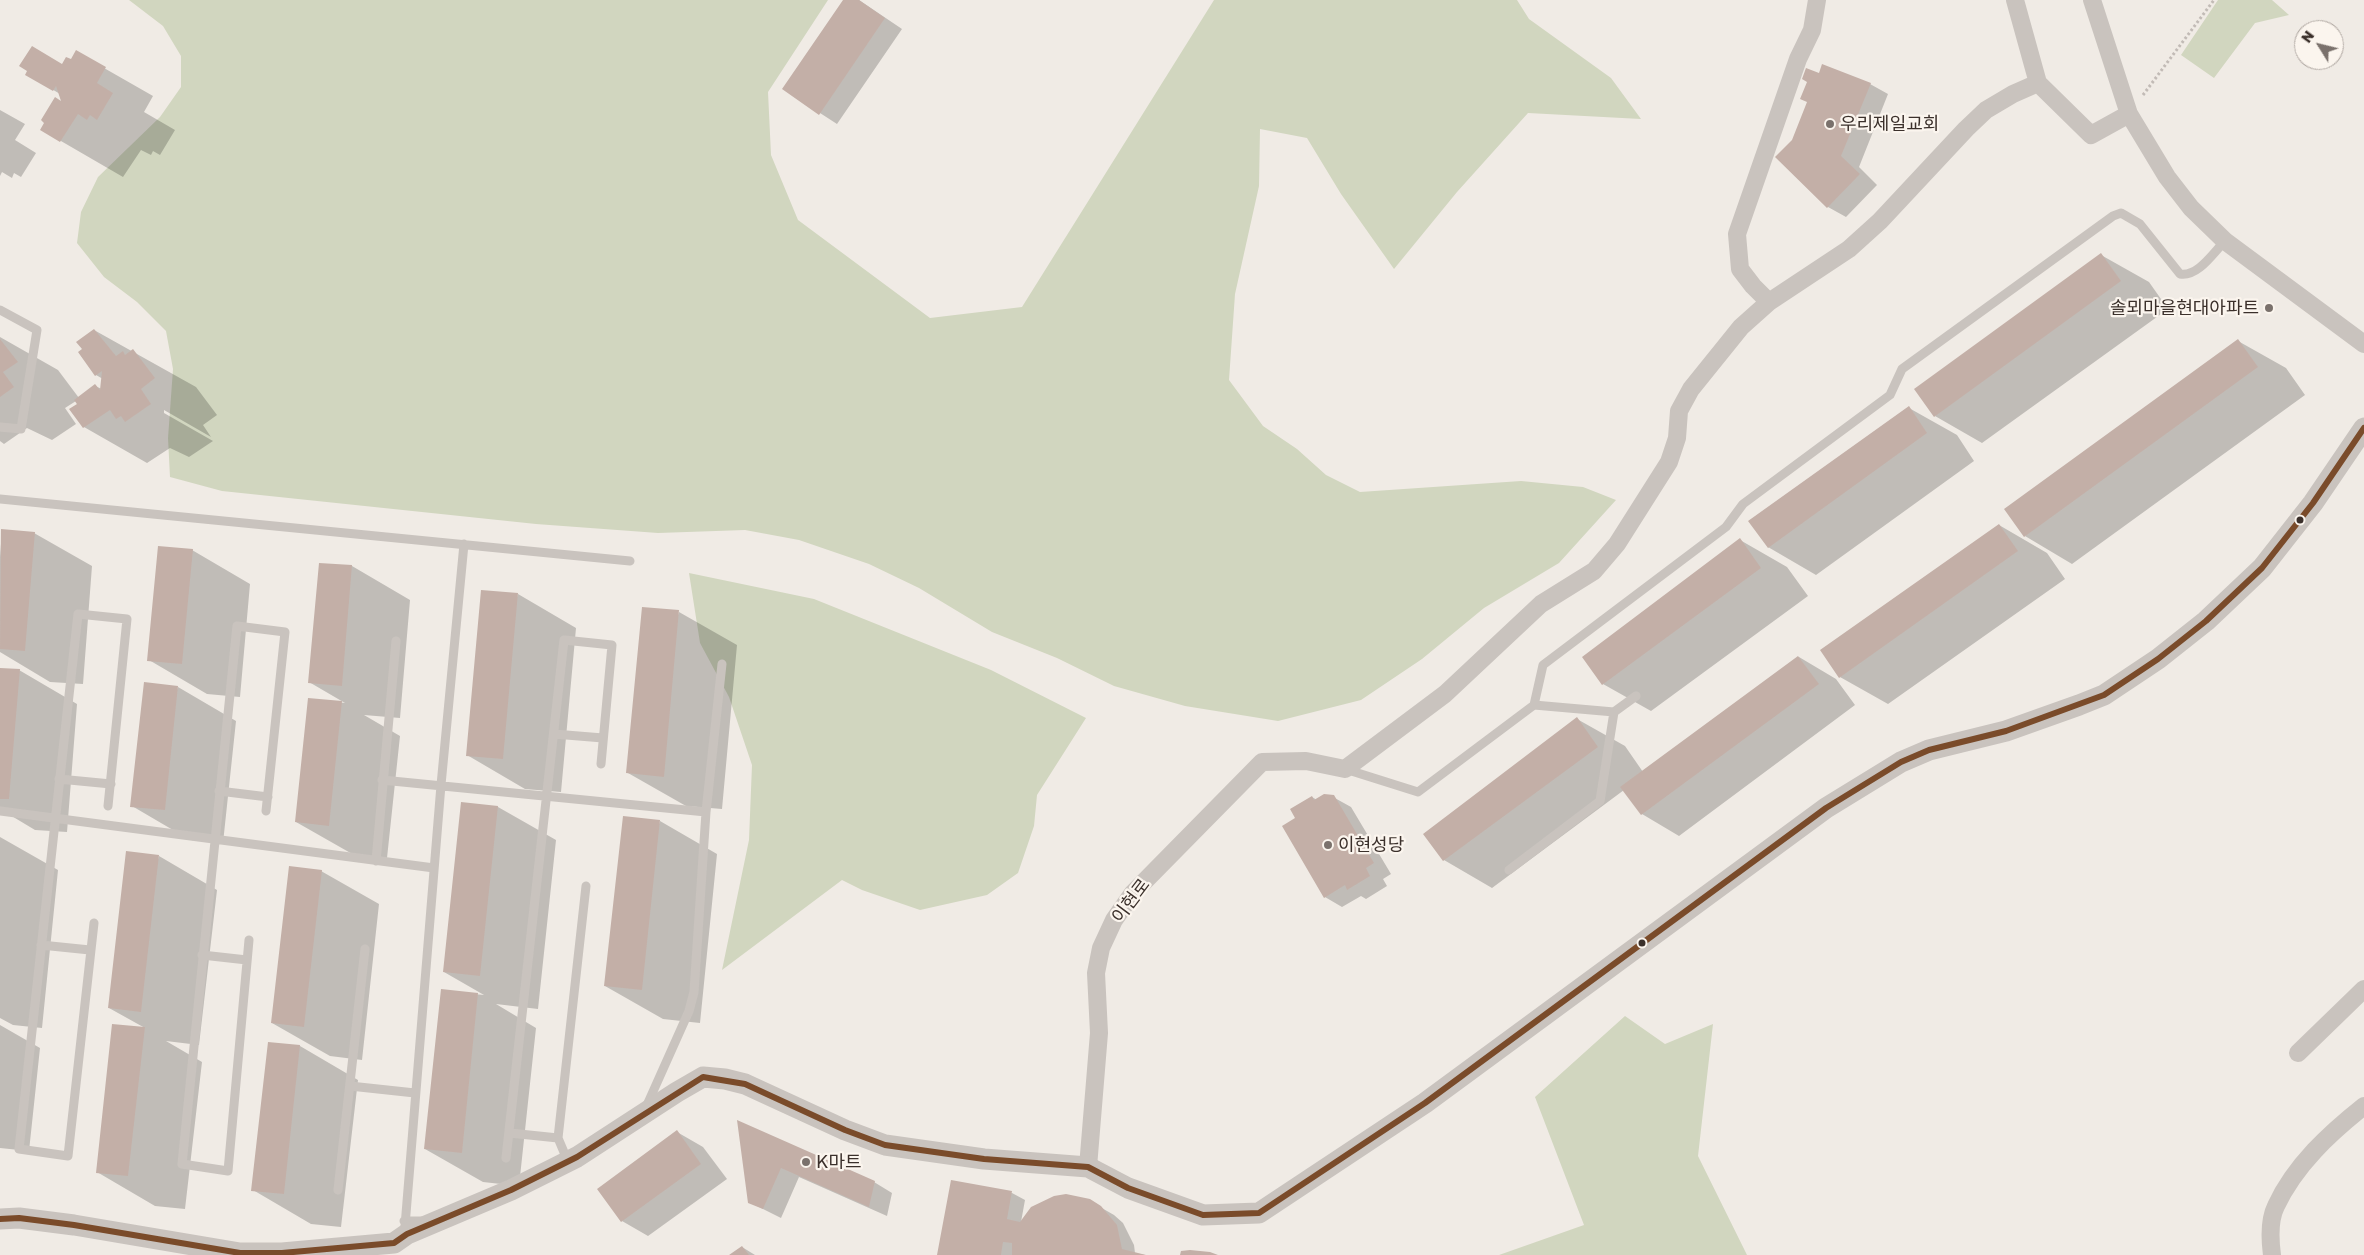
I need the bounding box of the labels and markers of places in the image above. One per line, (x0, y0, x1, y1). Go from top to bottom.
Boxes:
place label: 우리제일교회 (1840, 113, 1939, 135)
marker: 우리제일교회 (1824, 118, 1836, 130)
place label: 솔뫼마을현대아파트 (2110, 297, 2259, 319)
marker: 솔뫼마을현대아파트 (2263, 302, 2275, 314)
unlabelled marker (2295, 515, 2305, 525)
place label: 이현성당 (1338, 834, 1404, 856)
marker: 이현성당 (1322, 839, 1334, 851)
unlabelled marker (1637, 938, 1647, 948)
place label: K마트 (816, 1151, 862, 1173)
marker: K마트 (800, 1156, 812, 1168)

